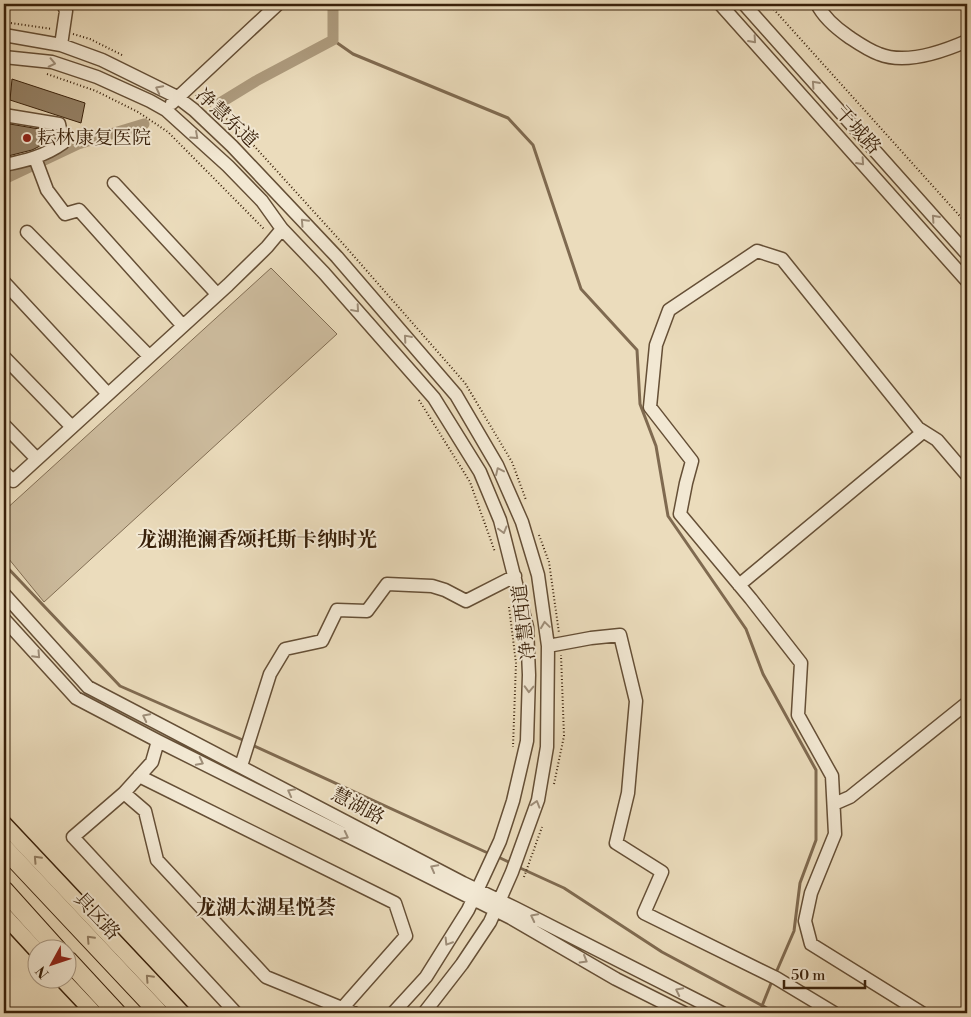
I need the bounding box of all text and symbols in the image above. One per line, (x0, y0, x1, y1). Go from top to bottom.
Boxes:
one-way arrow (747, 35, 756, 44)
one-way arrow (47, 57, 56, 68)
one-way arrow (811, 80, 820, 89)
street label: 净慧东道 (191, 83, 263, 153)
one-way arrow (156, 85, 165, 95)
street label: 干城路 (830, 101, 886, 159)
place label: 耘林康复医院 (37, 126, 151, 150)
one-way arrow (189, 130, 198, 139)
marker: 耘林康复医院 (21, 132, 33, 144)
one-way arrow (855, 156, 864, 165)
one-way arrow (931, 215, 940, 224)
one-way arrow (301, 218, 310, 227)
one-way arrow (350, 304, 359, 313)
one-way arrow (403, 334, 412, 343)
one-way arrow (494, 467, 505, 476)
one-way arrow (497, 526, 507, 534)
district label: 龙湖滟澜香颂托斯卡纳时光 (137, 528, 377, 553)
street label: 净慧西道 (507, 583, 541, 661)
one-way arrow (540, 621, 551, 629)
one-way arrow (31, 649, 40, 658)
one-way arrow (523, 686, 534, 694)
one-way arrow (143, 713, 152, 723)
one-way arrow (194, 756, 203, 766)
street label: 慧湖路 (327, 782, 389, 830)
one-way arrow (287, 788, 296, 798)
one-way arrow (530, 800, 540, 809)
one-way arrow (339, 829, 348, 839)
one-way arrow (34, 856, 43, 865)
one-way arrow (431, 864, 440, 874)
street label: 具区路 (69, 887, 125, 945)
district label: 龙湖太湖星悦荟 (196, 896, 336, 921)
one-way arrow (531, 913, 540, 923)
one-way arrow (87, 936, 96, 945)
one-way arrow (445, 936, 454, 945)
north arrow (28, 940, 78, 990)
one-way arrow (578, 954, 587, 964)
scale bar (784, 957, 865, 989)
text: N (32, 962, 53, 982)
text: 50 m (791, 966, 825, 985)
one-way arrow (146, 974, 155, 983)
one-way arrow (675, 987, 684, 997)

